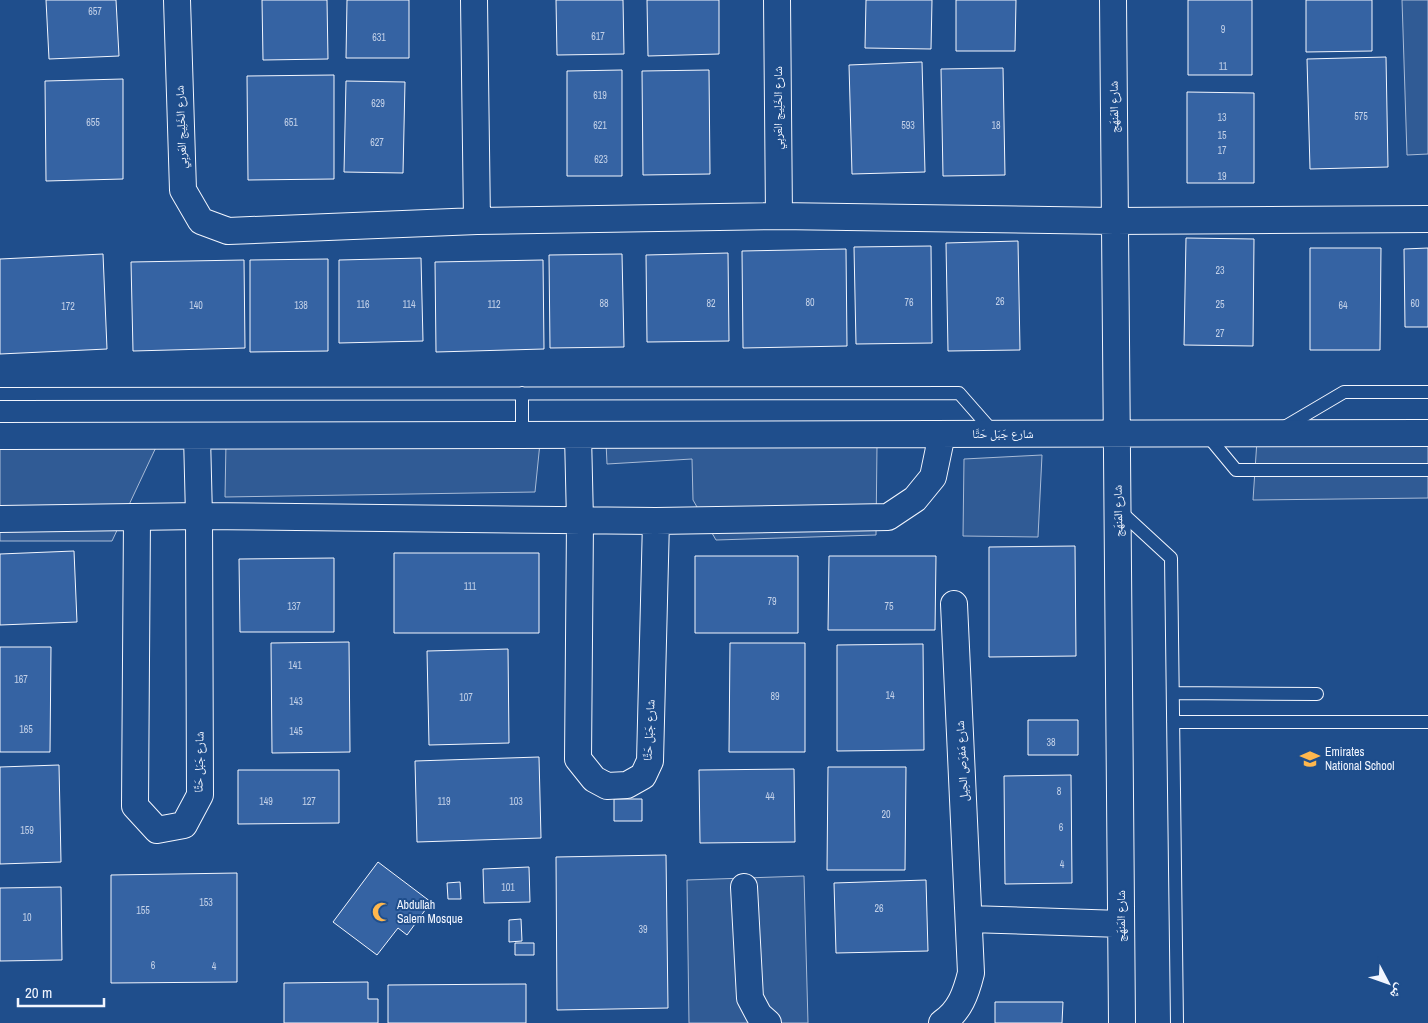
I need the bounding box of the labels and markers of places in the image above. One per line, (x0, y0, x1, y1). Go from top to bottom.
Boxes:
place label: Emirates National School (1325, 744, 1394, 774)
school or university icon: Emirates National School (1299, 748, 1321, 770)
place label: Abdullah Salem Mosque (396, 897, 463, 927)
mosque icon: Abdullah Salem Mosque (371, 901, 393, 923)

